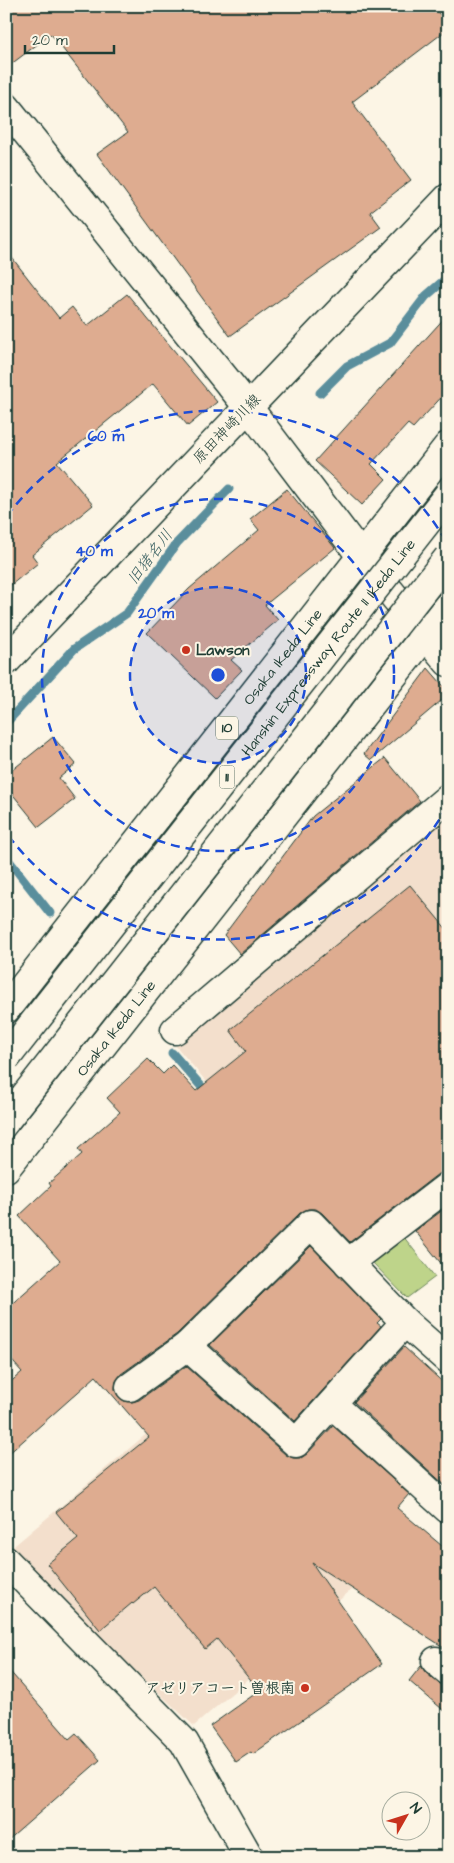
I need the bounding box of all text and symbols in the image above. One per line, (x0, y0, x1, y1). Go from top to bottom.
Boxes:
scale bar (25, 22, 114, 54)
text: 20 m (32, 30, 68, 51)
street label: 原田神崎川線 (188, 389, 266, 469)
text: 60 m (88, 426, 125, 447)
water label: 旧猪名川 (122, 525, 178, 589)
street label: Hanshin Expressway Route 11 Ikeda Line (236, 534, 420, 760)
text: 40 m (75, 541, 113, 562)
text: 20 m (137, 603, 174, 624)
street label: Osaka Ikeda Line (238, 604, 327, 709)
place label: Lawson (196, 640, 250, 661)
marker: Lawson (180, 644, 192, 656)
centre of rings (209, 666, 227, 684)
road number: 10 (216, 716, 238, 740)
road number: 11 (220, 766, 234, 789)
street label: Osaka Ikeda Line (71, 975, 161, 1081)
place label: アゼリアコート曽根南 (145, 1678, 295, 1699)
marker: アゼリアコート曽根南 (299, 1682, 311, 1694)
north arrow (382, 1790, 432, 1840)
text: N (405, 1799, 426, 1818)

